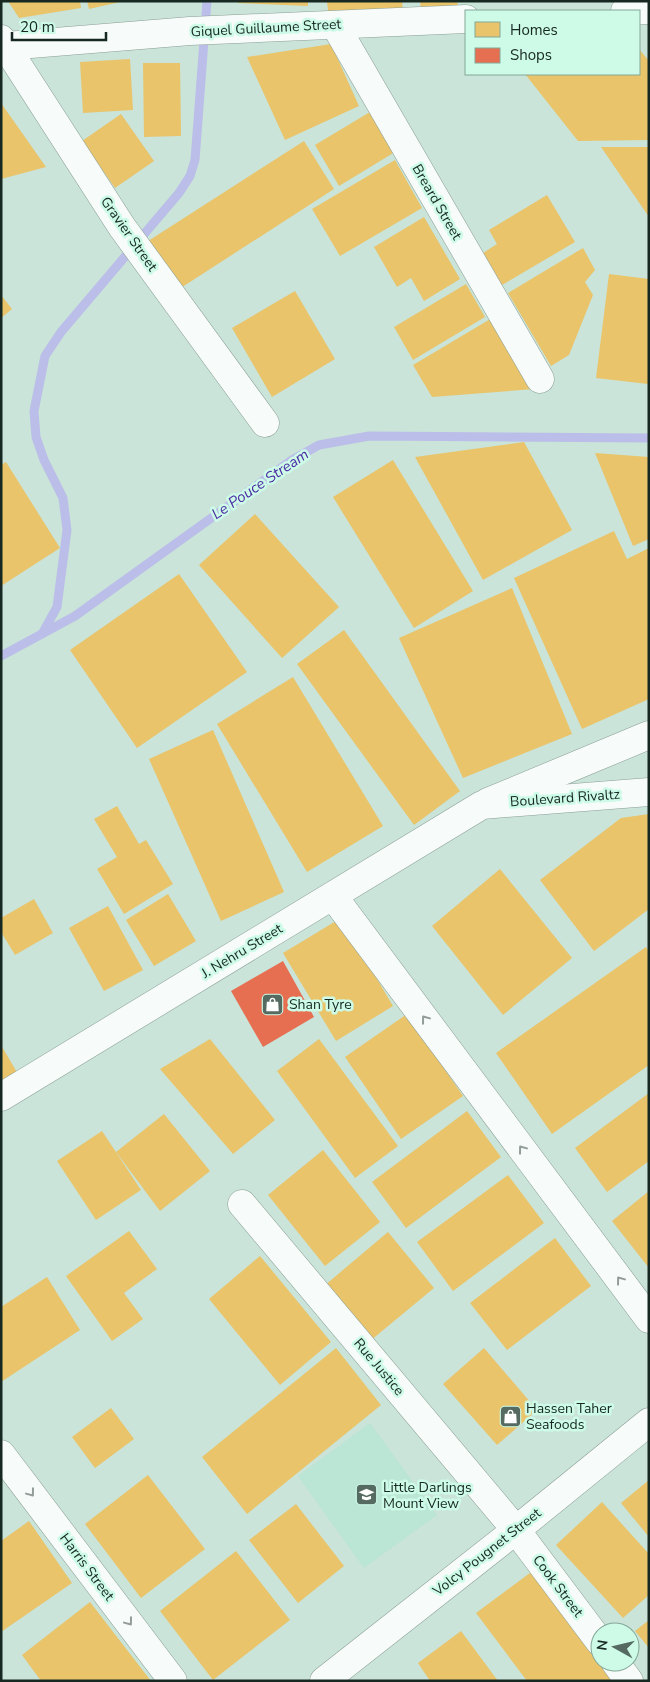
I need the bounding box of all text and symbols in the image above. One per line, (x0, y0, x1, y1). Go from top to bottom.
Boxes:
scale bar (12, 10, 106, 42)
legend (465, 10, 640, 75)
street label: Giquel Guillaume Street (190, 15, 342, 41)
text: 20 m (20, 17, 55, 37)
text: Homes (510, 20, 558, 40)
text: Shops (510, 45, 552, 65)
street label: Breard Street (408, 161, 466, 243)
street label: Gravier Street (96, 193, 162, 275)
water label: Le Pouce Stream (208, 444, 312, 524)
street label: Boulevard Rivaltz (509, 785, 621, 811)
street label: J. Nehru Street (197, 919, 286, 983)
shop icon: Shan Tyre (261, 992, 285, 1016)
place label: Shan Tyre (289, 995, 352, 1014)
one-way arrow (422, 1015, 431, 1025)
one-way arrow (520, 1146, 528, 1155)
one-way arrow (617, 1277, 625, 1286)
street label: Rue Justice (349, 1334, 409, 1400)
place label: Hassen Taher Seafoods (526, 1399, 612, 1434)
shop icon: Hassen Taher Seafoods (498, 1404, 522, 1428)
place label: Little Darlings Mount View (383, 1478, 472, 1513)
school or university icon: Little Darlings Mount View (355, 1483, 379, 1507)
one-way arrow (25, 1487, 33, 1496)
street label: Volcy Pougnet Street (428, 1504, 545, 1601)
street label: Harris Street (55, 1529, 119, 1605)
street label: Cook Street (528, 1551, 588, 1621)
one-way arrow (123, 1616, 132, 1626)
north arrow (590, 1622, 640, 1672)
text: N (592, 1639, 613, 1652)

